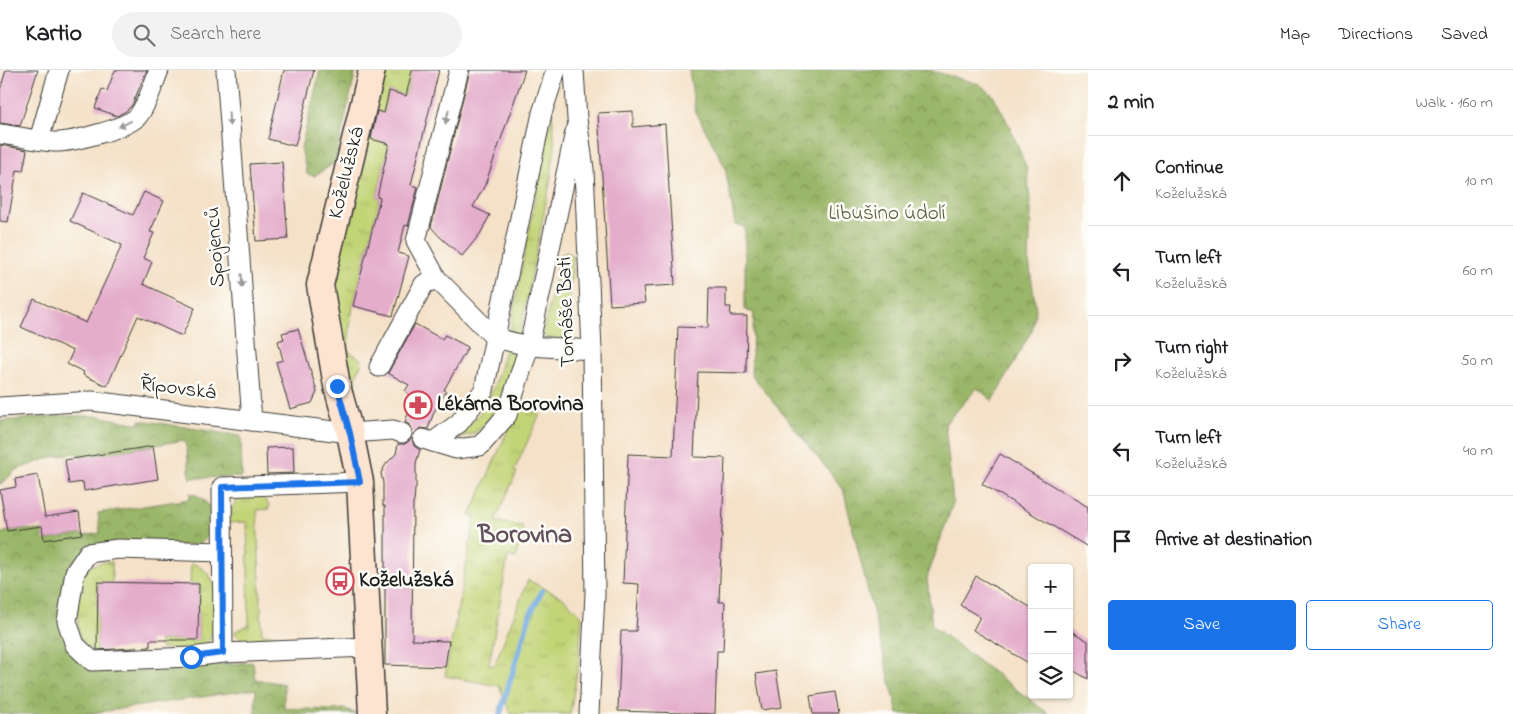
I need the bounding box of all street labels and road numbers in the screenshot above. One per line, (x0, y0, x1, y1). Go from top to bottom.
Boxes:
street label: Koželužská (321, 123, 373, 222)
street label: Spojenců (198, 206, 234, 288)
street label: Tomáše Bati (550, 256, 584, 368)
street label: Řípovská (138, 369, 218, 409)

